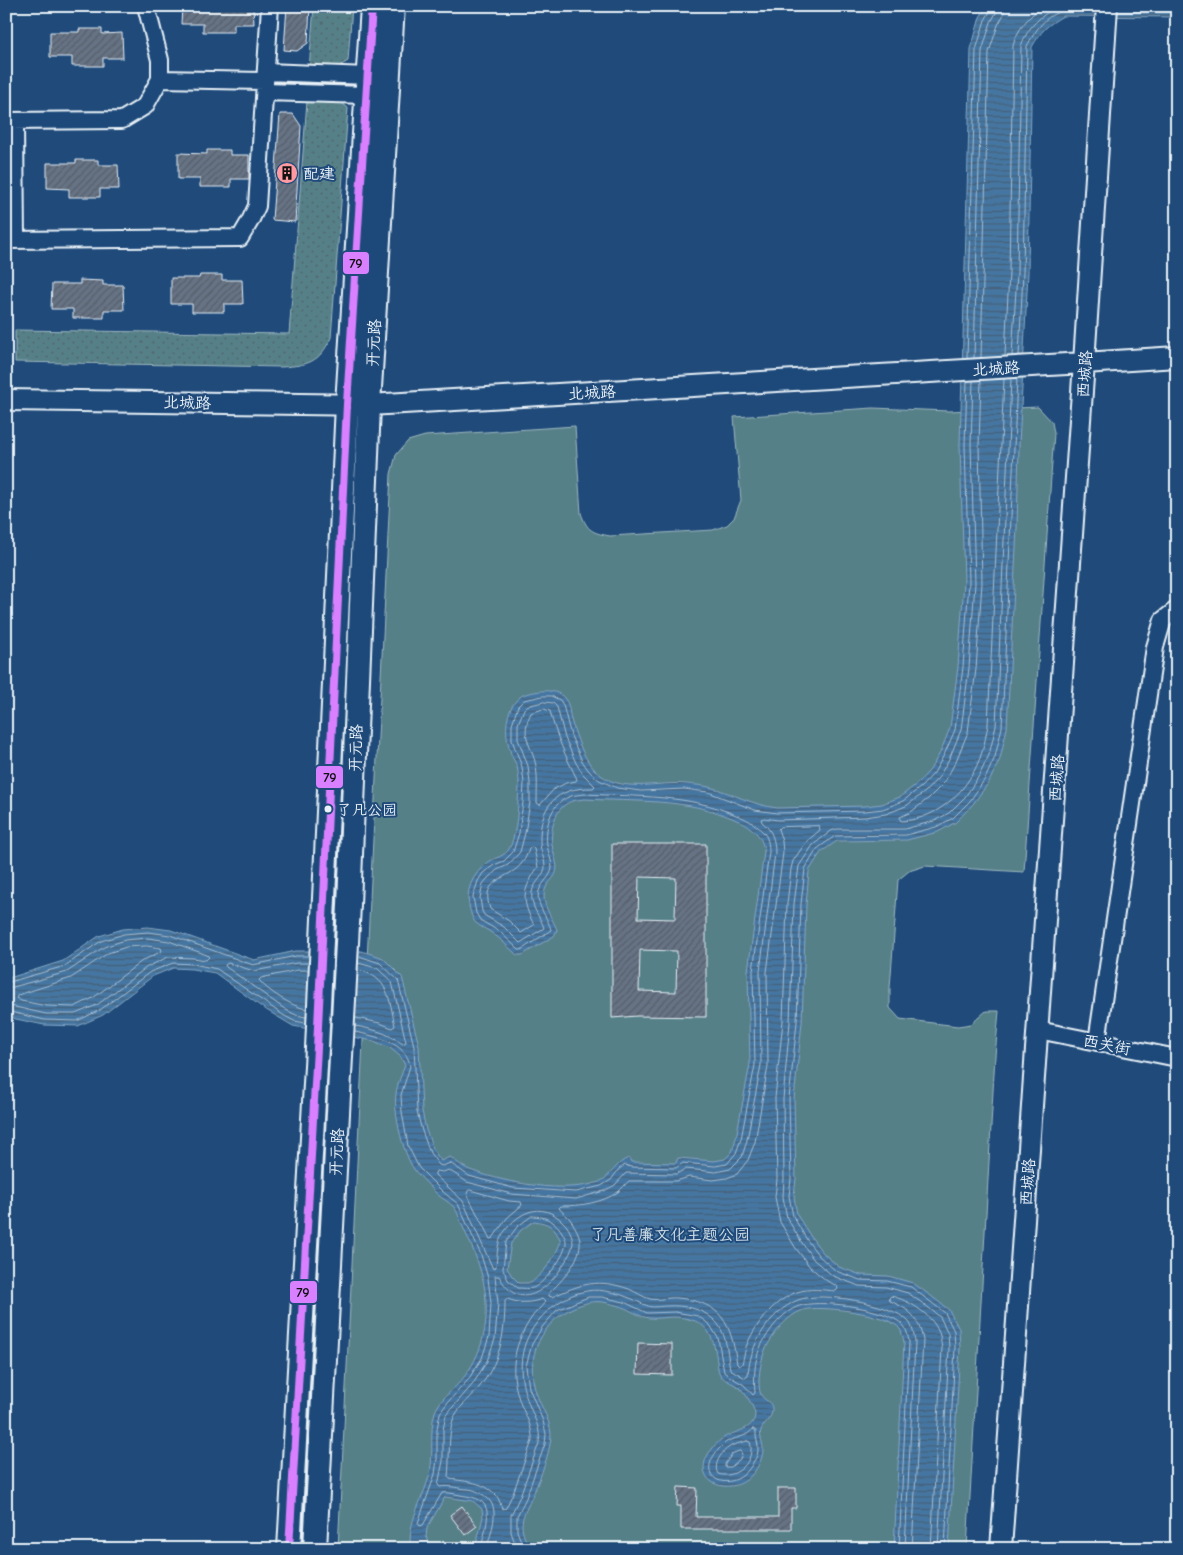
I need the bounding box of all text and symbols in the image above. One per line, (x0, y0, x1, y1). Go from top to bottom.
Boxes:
building icon: 配建 (275, 161, 299, 185)
place label: 配建 (303, 165, 335, 183)
line badge: 79 (342, 251, 370, 275)
text: 79 (349, 255, 363, 272)
street label: 开元路 (364, 319, 384, 367)
street label: 西城路 (1074, 349, 1096, 399)
street label: 北城路 (972, 359, 1020, 379)
street label: 北城路 (568, 383, 616, 403)
street label: 北城路 (163, 394, 211, 412)
street label: 开元路 (346, 724, 366, 772)
street label: 西城路 (1046, 753, 1068, 803)
line badge: 79 (315, 765, 344, 789)
text: 79 (323, 769, 337, 786)
place label: 了凡公园 (337, 801, 397, 819)
marker: 了凡公园 (323, 804, 333, 814)
street label: 西关街 (1082, 1032, 1132, 1058)
street label: 开元路 (327, 1128, 347, 1176)
street label: 西城路 (1017, 1157, 1039, 1207)
park label: 了凡善廉文化主题公园 (590, 1226, 750, 1244)
line badge: 79 (289, 1280, 318, 1304)
text: 79 (296, 1284, 310, 1301)

